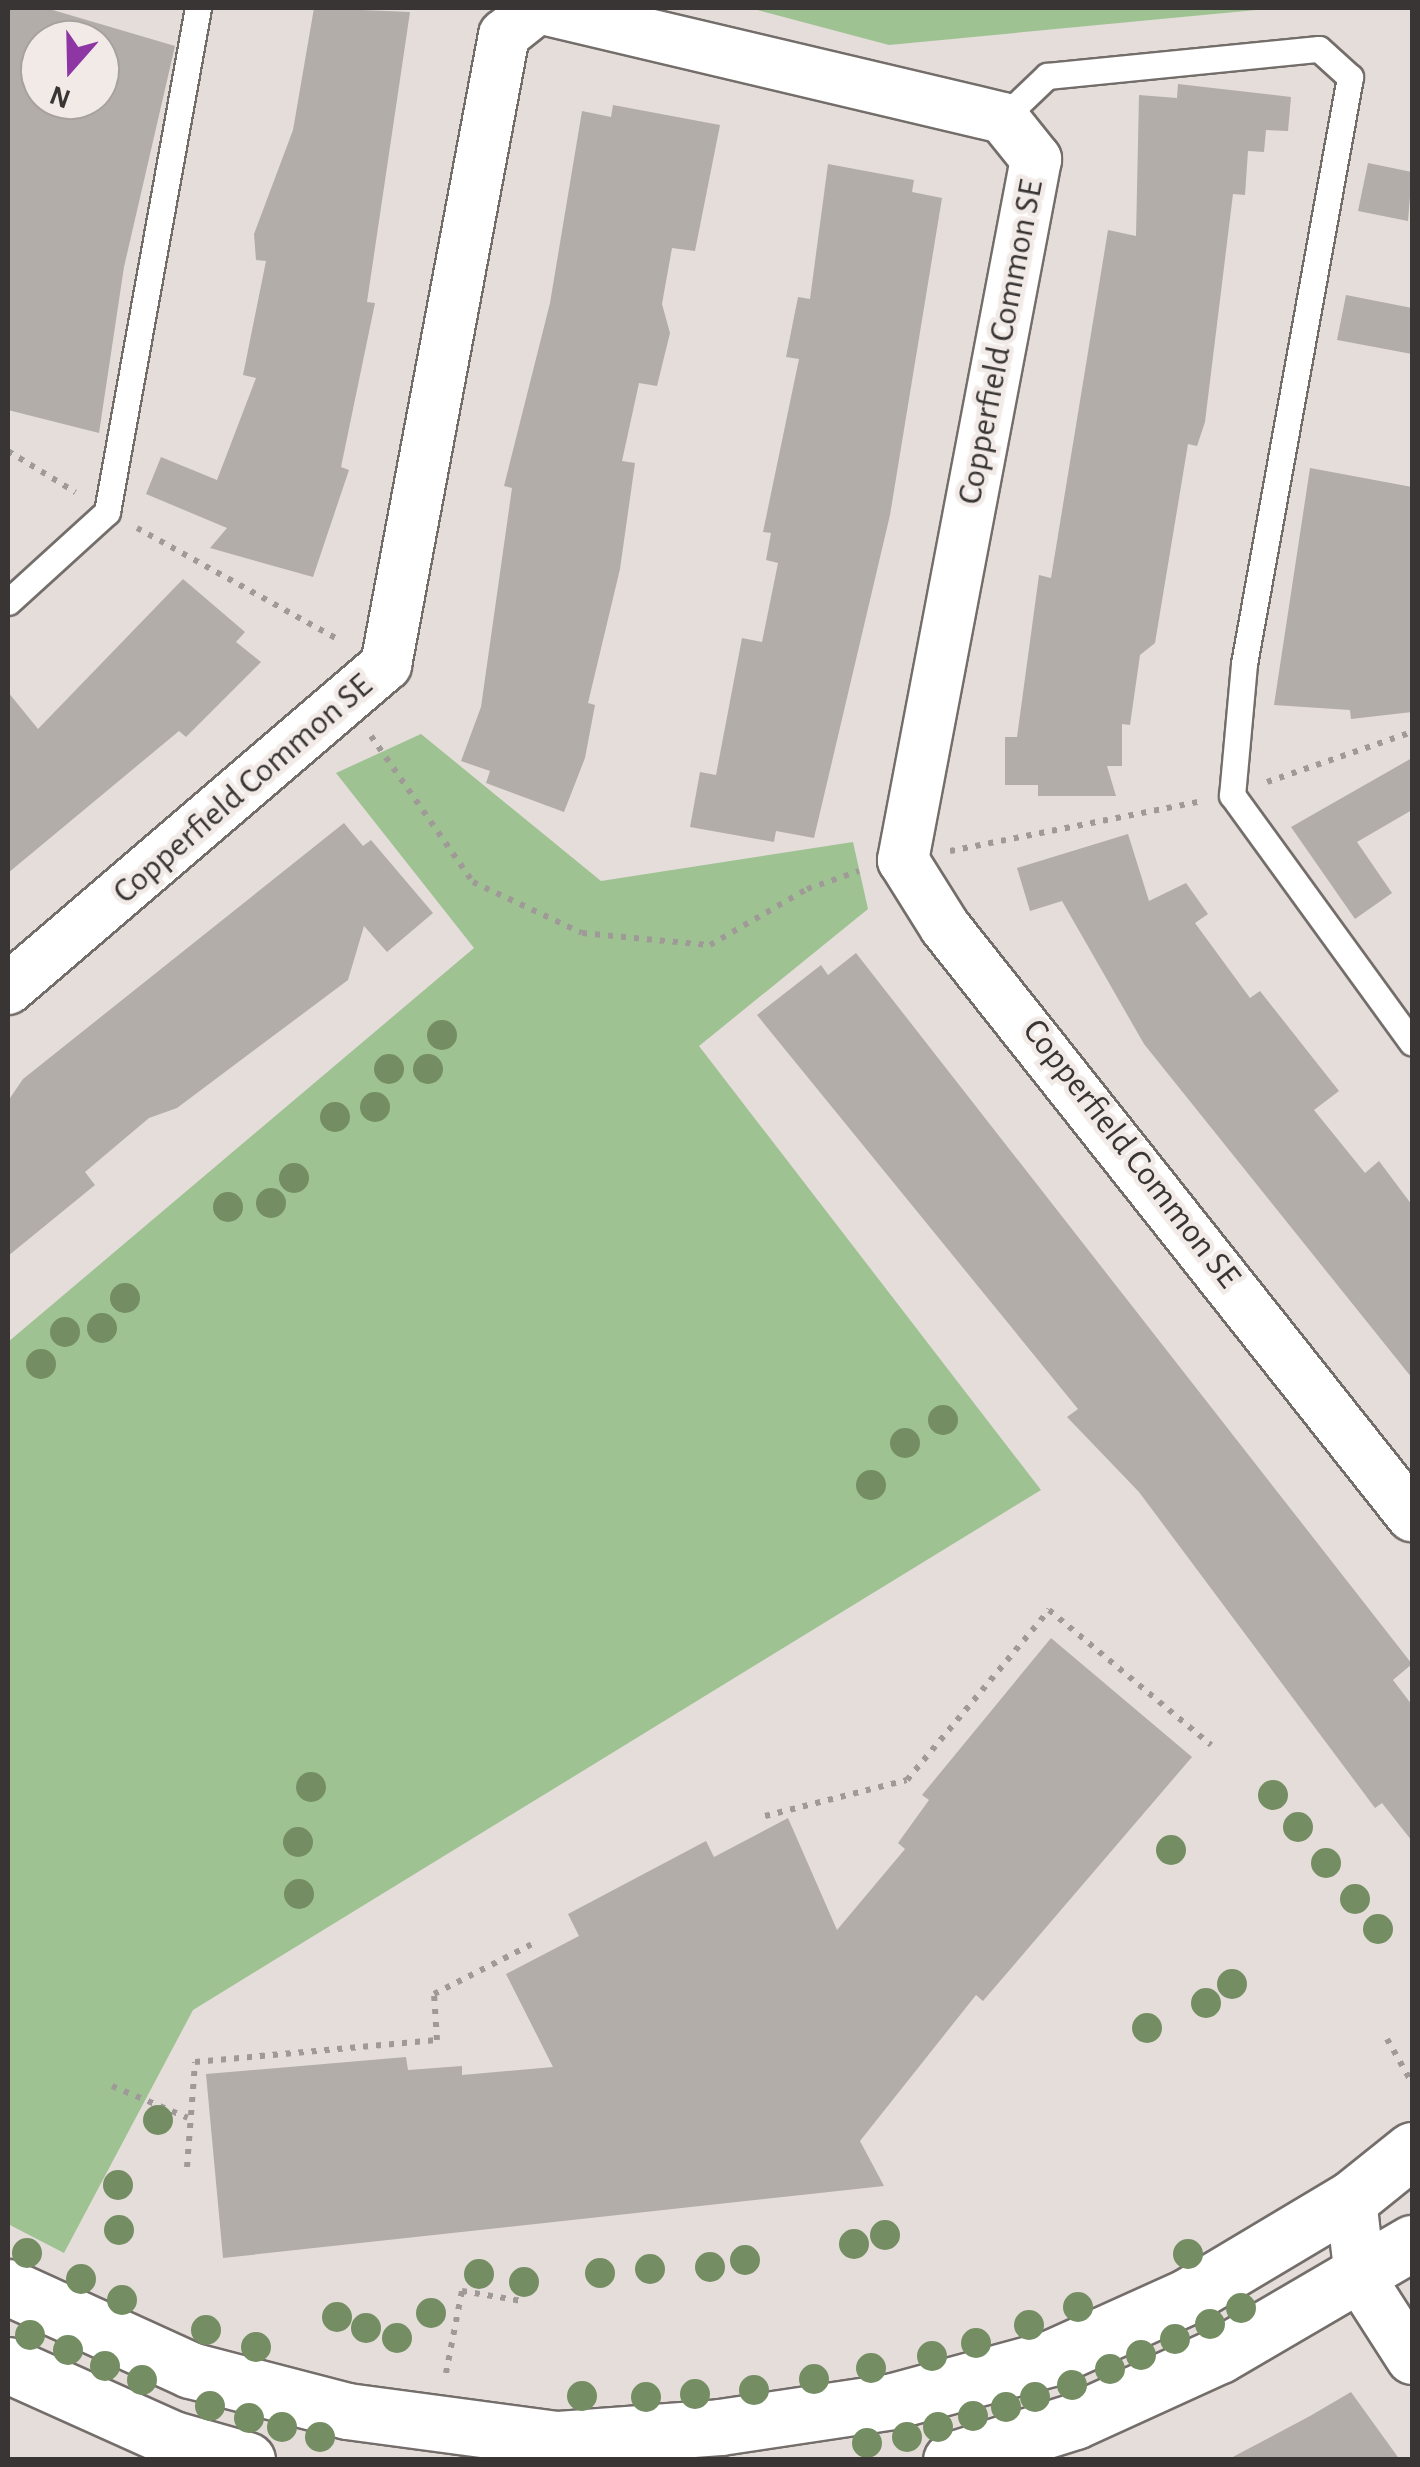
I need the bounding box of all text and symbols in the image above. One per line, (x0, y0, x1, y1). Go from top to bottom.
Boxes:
north arrow (20, 20, 120, 120)
text: N (46, 80, 74, 113)
street label: Copperfield Common SE (949, 176, 1053, 508)
street label: Copperfield Common SE (105, 665, 381, 913)
street label: Copperfield Common SE (1013, 1011, 1249, 1297)

